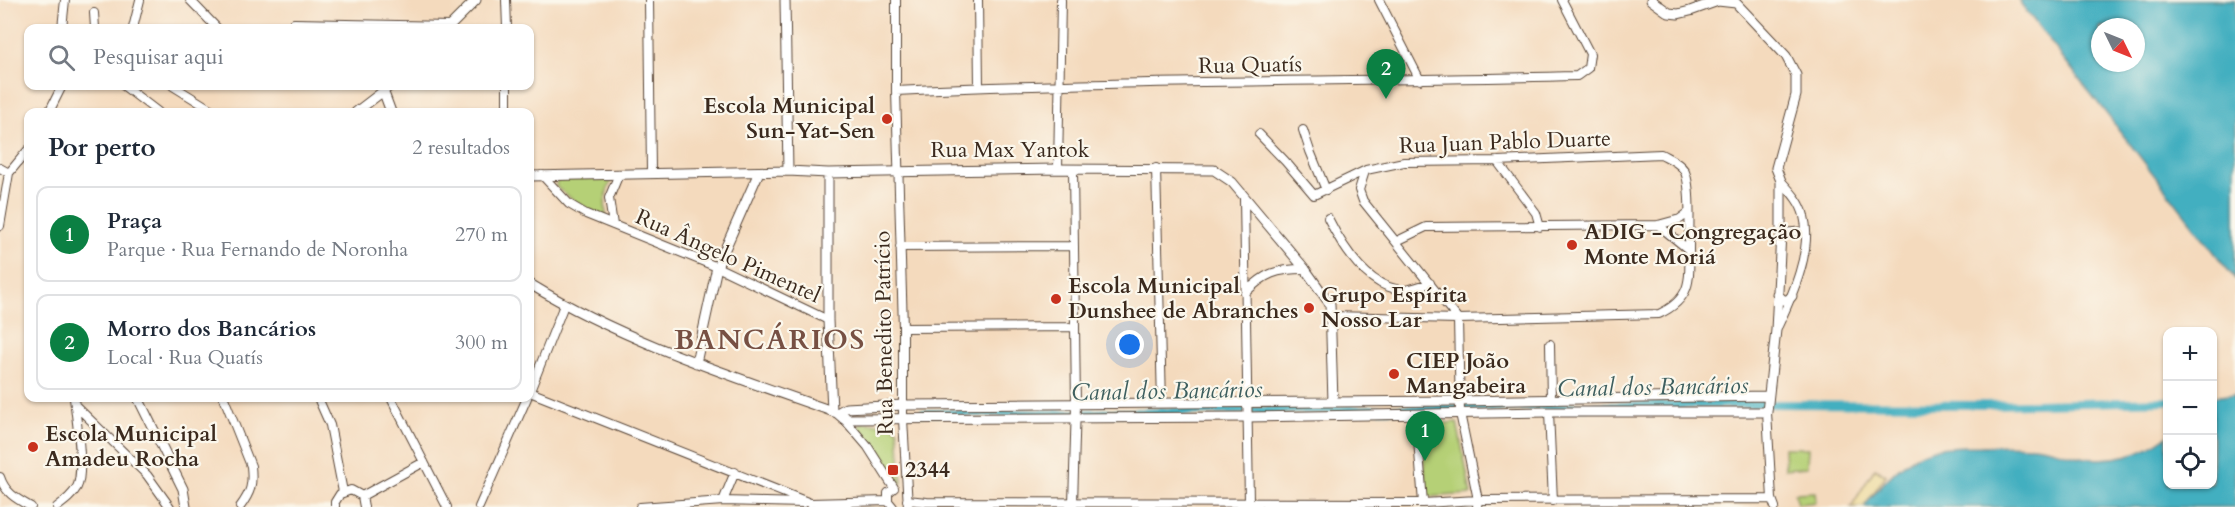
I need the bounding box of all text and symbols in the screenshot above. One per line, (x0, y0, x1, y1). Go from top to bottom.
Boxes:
north arrow (2091, 18, 2145, 72)
search box (24, 24, 534, 90)
icon: search (45, 41, 78, 74)
text: Pesquisar aqui (93, 42, 224, 72)
street label: Rua Quatís (1198, 49, 1302, 81)
pin: 2 (1366, 50, 1406, 99)
place label: Escola Municipal Sun-Yat-Sen (703, 91, 876, 146)
marker: Escola Municipal Sun-Yat-Sen (880, 112, 894, 126)
street label: Rua Juan Pablo Duarte (1398, 123, 1612, 161)
text: Por perto (48, 130, 156, 165)
text: 2 resultados (412, 134, 510, 161)
street label: Rua Max Yantok (931, 135, 1090, 165)
street label: Rua Ângelo Pimentel (631, 202, 826, 310)
text: Praça (107, 206, 162, 236)
place label: ADIG - Congregação Monte Moriá (1584, 217, 1801, 272)
text: 1 (64, 221, 75, 248)
text: 270 m (455, 221, 508, 248)
street label: Rua Benedito Patrício (867, 230, 901, 436)
text: Parque · Rua Fernando de Noronha (107, 236, 408, 263)
marker: ADIG - Congregação Monte Moriá (1565, 238, 1579, 252)
place label: Escola Municipal Dunshee de Abranches (1068, 271, 1298, 326)
place label: Grupo Espírita Nosso Lar (1321, 280, 1467, 335)
marker: Escola Municipal Dunshee de Abranches (1049, 292, 1063, 306)
marker: Grupo Espírita Nosso Lar (1302, 301, 1316, 315)
text: Morro dos Bancários (107, 314, 316, 344)
district label: BANCÁRIOS (674, 321, 866, 359)
map controls (2163, 327, 2217, 489)
button: + (2163, 327, 2217, 381)
text: 2 (64, 329, 75, 356)
text: 300 m (455, 329, 508, 356)
your location (1115, 330, 1144, 359)
text: Local · Rua Quatís (107, 344, 263, 371)
place label: CIEP João Mangabeira (1406, 346, 1526, 401)
marker: CIEP João Mangabeira (1387, 367, 1401, 381)
water label: Canal dos Bancários (1557, 369, 1749, 405)
water label: Canal dos Bancários (1071, 373, 1263, 409)
button: − (2163, 381, 2217, 435)
pin: 1 (1406, 412, 1444, 461)
place label: Escola Municipal Amadeu Rocha (45, 419, 217, 474)
button: locate (2163, 435, 2217, 489)
marker: Escola Municipal Amadeu Rocha (26, 440, 40, 454)
place label: 2344 (905, 455, 950, 485)
marker: 2344 (886, 463, 900, 477)

